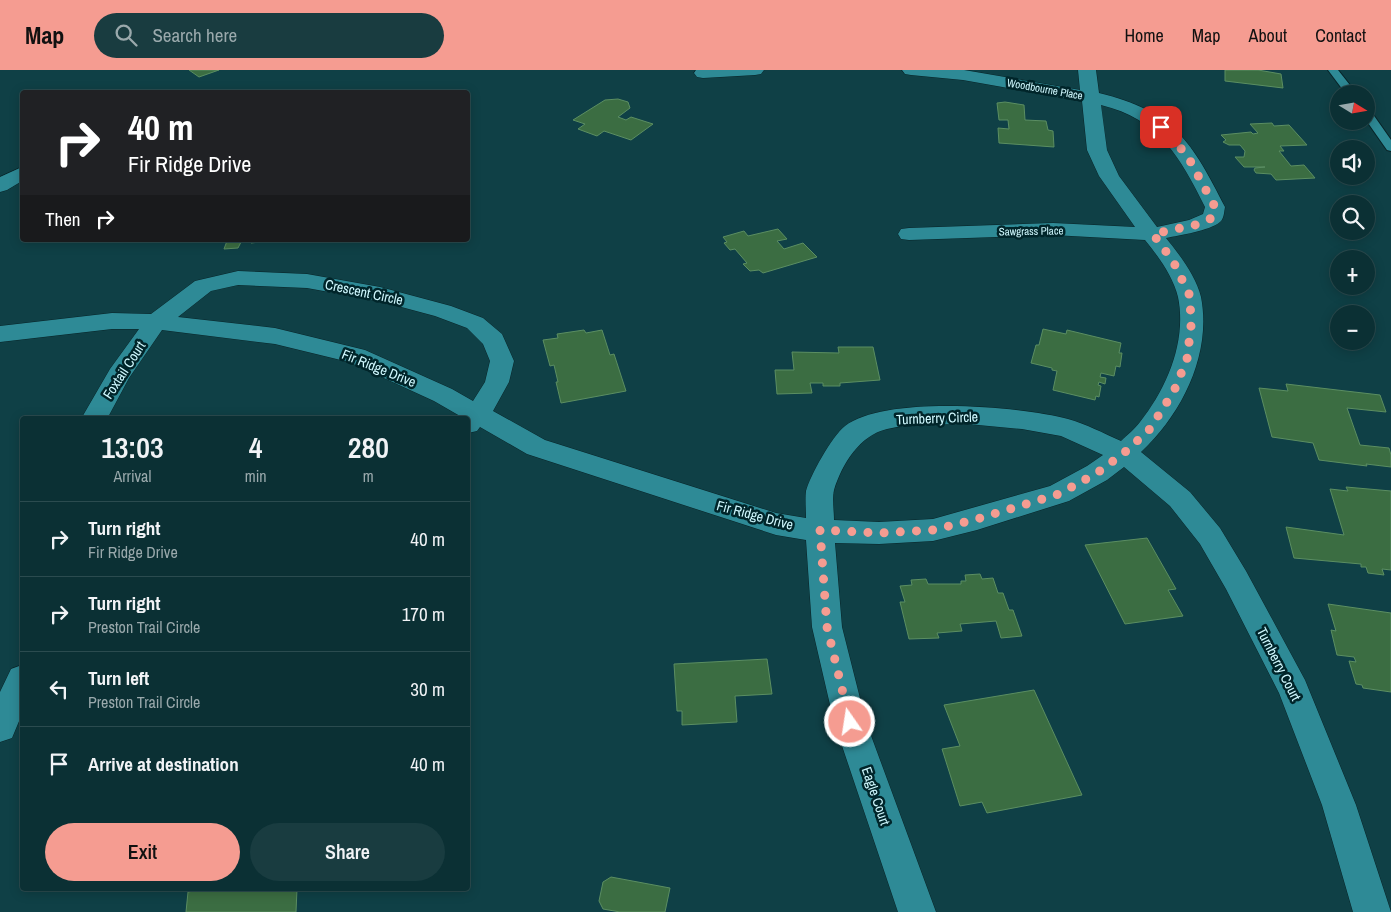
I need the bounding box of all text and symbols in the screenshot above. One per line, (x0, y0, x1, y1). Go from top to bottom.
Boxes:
search box (94, 13, 444, 58)
text: Map (25, 19, 64, 51)
icon: search (112, 21, 140, 49)
text: Search here (152, 22, 237, 48)
text: Home (1124, 23, 1164, 48)
text: Map (1192, 23, 1221, 48)
text: About (1249, 23, 1287, 48)
text: Contact (1315, 23, 1366, 48)
street label: Woodbourne Place (1006, 75, 1084, 103)
north arrow (1330, 85, 1375, 130)
map controls (1330, 85, 1375, 350)
text: 40 m (128, 104, 193, 151)
pin (1140, 106, 1182, 148)
icon: right (45, 110, 110, 175)
icon: arrive (1147, 113, 1175, 141)
button: sound (1330, 140, 1375, 185)
text: Fir Ridge Drive (128, 149, 251, 179)
button: search (1330, 195, 1375, 240)
icon: right (91, 205, 119, 233)
text: Then (45, 206, 81, 232)
street label: Sawgrass Place (999, 223, 1063, 239)
button: + (1330, 250, 1375, 295)
street label: Crescent Circle (323, 275, 405, 309)
button: − (1330, 305, 1375, 350)
street label: Foxtail Court (99, 338, 149, 402)
street label: Fir Ridge Drive (339, 345, 419, 391)
street label: Turnberry Circle (896, 408, 978, 428)
text: 13:03 (101, 427, 164, 467)
text: 4 (249, 427, 263, 467)
text: 280 (348, 427, 389, 467)
text: Arrival (113, 465, 151, 487)
text: min (245, 465, 267, 487)
text: m (363, 465, 374, 487)
street label: Fir Ridge Drive (715, 496, 795, 534)
text: Turn right (88, 515, 160, 541)
icon: right (45, 525, 73, 553)
text: 40 m (410, 526, 445, 552)
text: Fir Ridge Drive (88, 541, 178, 563)
text: Turn right (88, 590, 160, 616)
icon: right (45, 600, 73, 628)
text: 170 m (402, 601, 445, 627)
text: Preston Trail Circle (88, 616, 200, 638)
street label: Turnberry Court (1253, 624, 1305, 704)
text: Turn left (88, 665, 149, 691)
icon: left (45, 675, 73, 703)
text: 30 m (410, 676, 445, 702)
text: Preston Trail Circle (88, 691, 200, 713)
position arrow (823, 695, 875, 747)
icon: arrive (45, 750, 73, 778)
text: Arrive at destination (88, 751, 239, 777)
text: 40 m (410, 751, 445, 777)
street label: Eagle Court (858, 764, 894, 828)
button: Exit (45, 823, 240, 881)
button: Share (250, 823, 445, 881)

